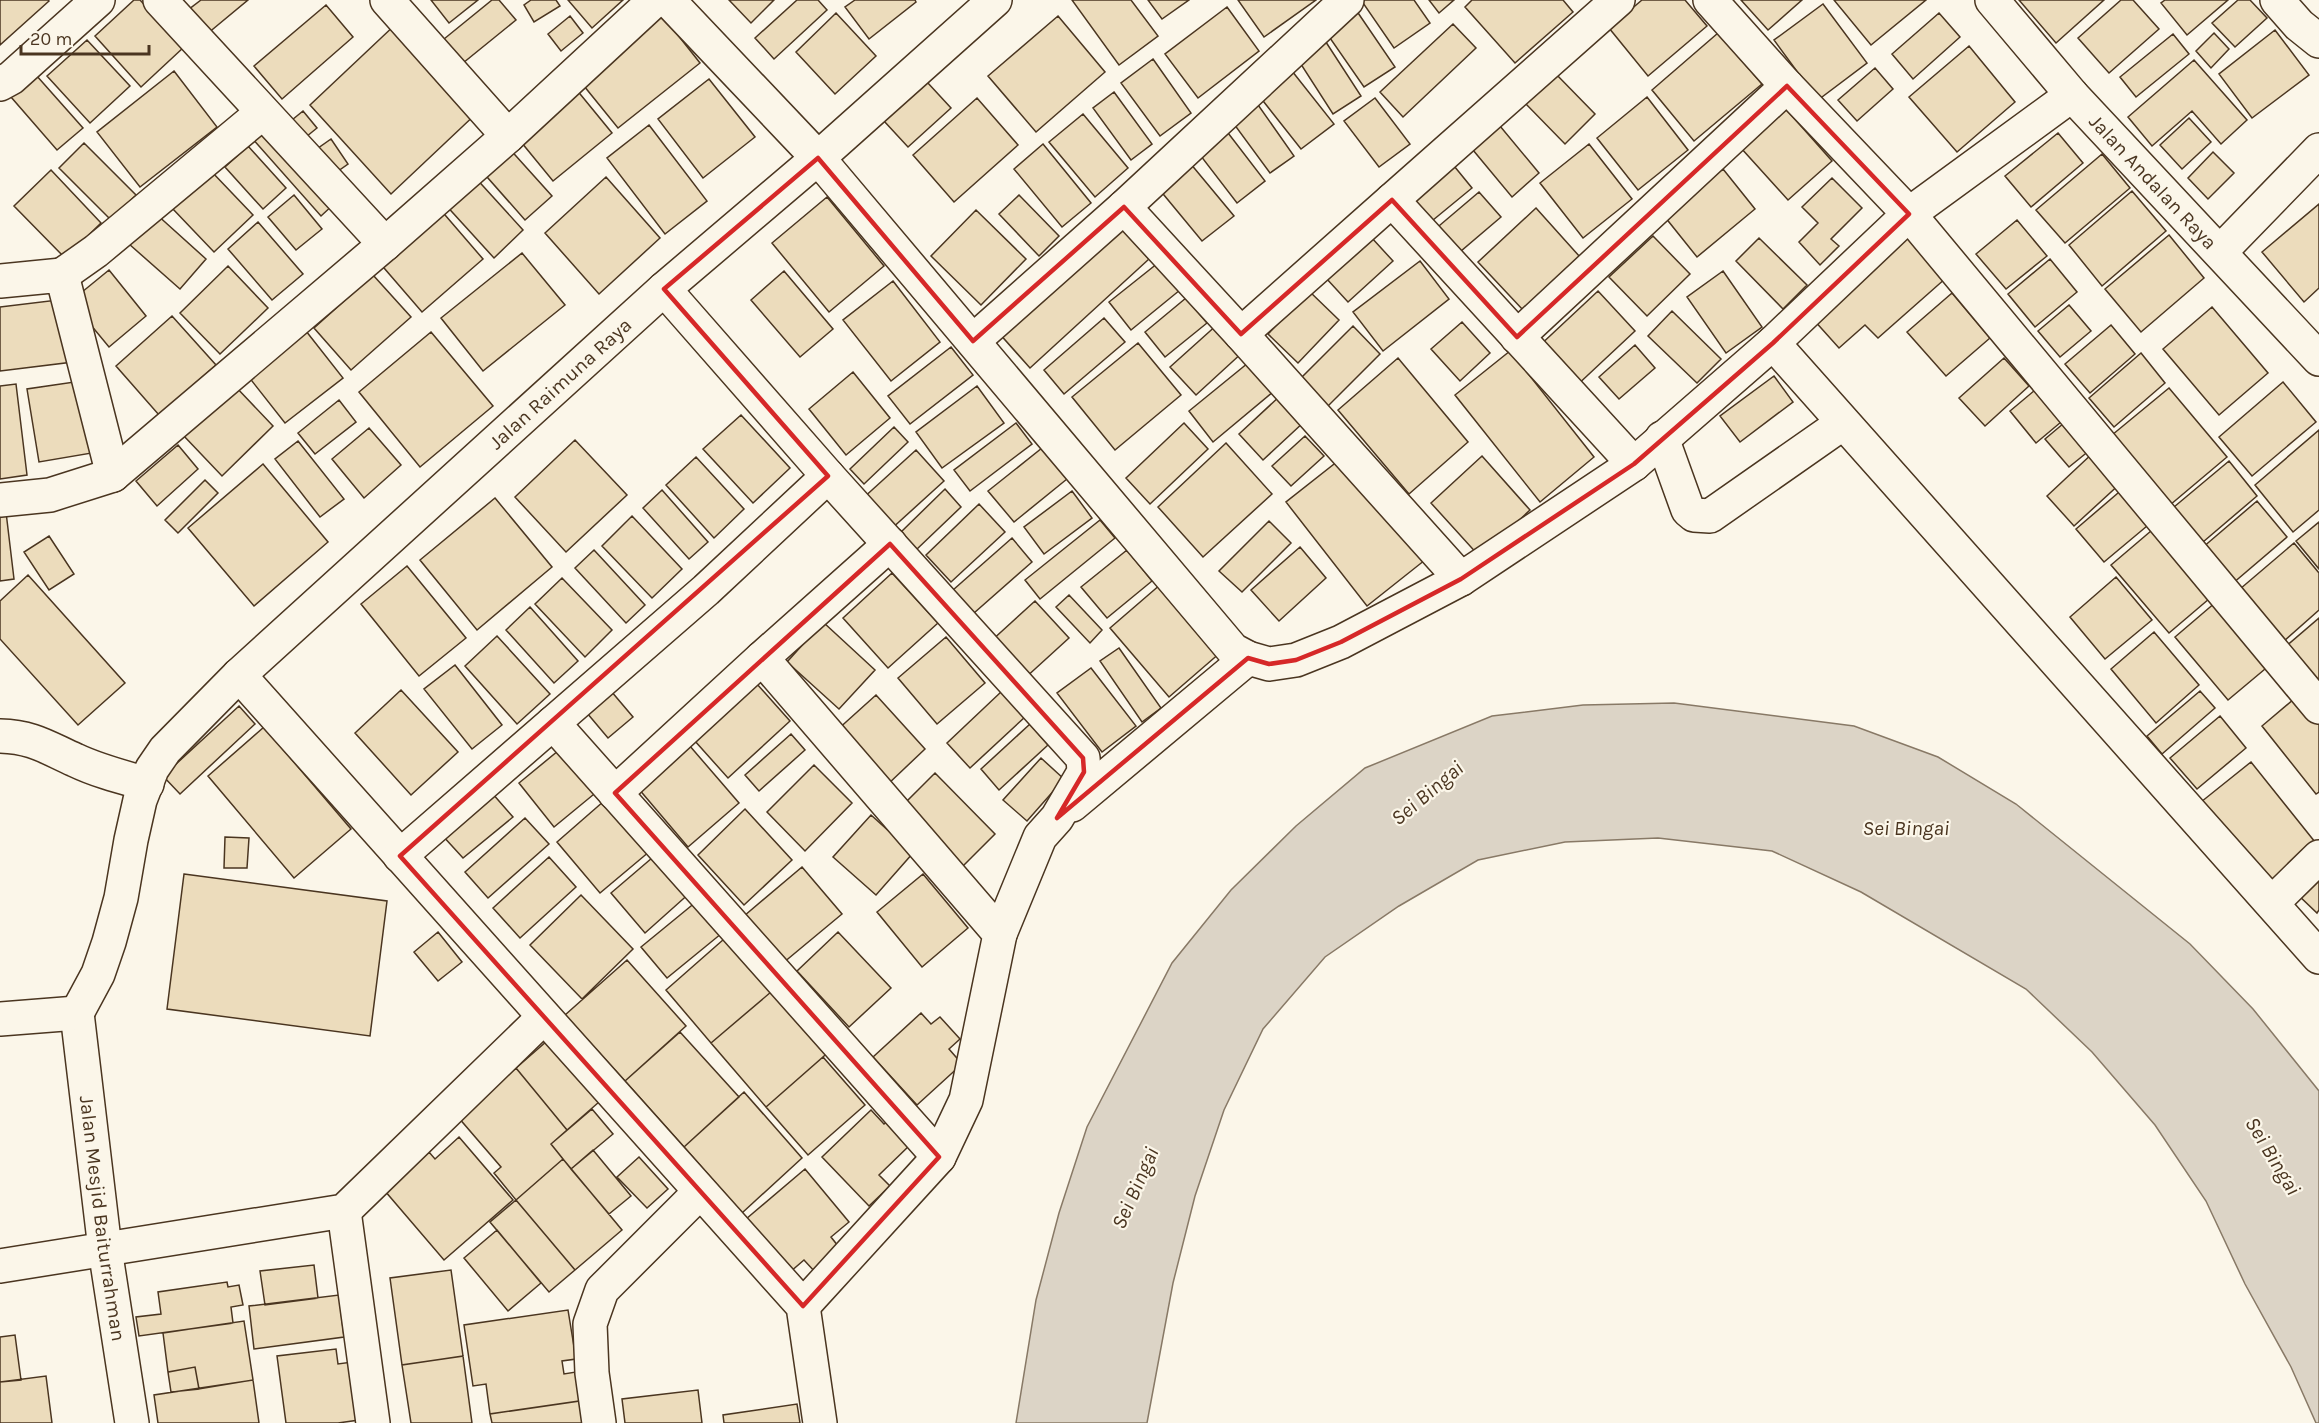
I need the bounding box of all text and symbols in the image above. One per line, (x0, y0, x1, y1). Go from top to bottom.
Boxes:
scale bar (21, 18, 148, 56)
text: 20 m (30, 28, 72, 50)
street label: Jalan Andalan Raya (2085, 110, 2222, 254)
street label: Jalan Raimuna Raya (484, 313, 636, 454)
water label: Sei Bingai (1386, 756, 1468, 830)
water label: Sei Bingai (1862, 816, 1950, 840)
street label: Jalan Mesjid Baiturrahman (75, 1094, 131, 1343)
water label: Sei Bingai (2240, 1113, 2306, 1200)
water label: Sei Bingai (1106, 1143, 1164, 1233)

